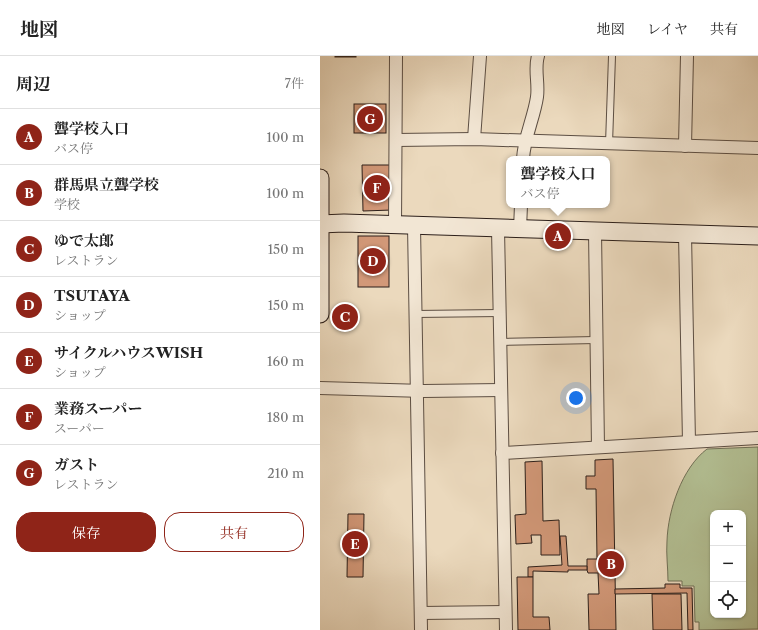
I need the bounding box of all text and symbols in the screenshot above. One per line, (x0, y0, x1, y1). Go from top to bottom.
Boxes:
text: 地図 (20, 18, 58, 41)
text: 地図 (597, 20, 625, 38)
text: レイヤ (647, 20, 688, 38)
text: 共有 (710, 20, 738, 38)
text: 周辺 (16, 74, 50, 94)
text: 7件 (285, 75, 304, 91)
pin: G (357, 104, 383, 134)
text: 聾学校入口 (54, 119, 129, 138)
text: A (24, 129, 34, 145)
text: 100 m (266, 129, 304, 145)
text: バス停 (54, 140, 93, 156)
popup (506, 156, 610, 208)
text: 聾学校入口 (520, 164, 596, 183)
pin: F (364, 173, 390, 203)
text: 群馬県立聾学校 (54, 175, 159, 194)
text: B (24, 185, 34, 201)
text: 100 m (266, 185, 304, 201)
text: バス停 (520, 185, 560, 201)
text: 学校 (54, 196, 80, 212)
pin: A (545, 221, 571, 251)
text: ゆで太郎 (54, 231, 114, 250)
text: C (24, 241, 34, 257)
text: 150 m (268, 241, 304, 257)
pin: D (360, 246, 386, 276)
text: レストラン (54, 252, 119, 268)
text: TSUTAYA (54, 286, 130, 305)
text: D (23, 297, 35, 313)
text: 150 m (268, 297, 304, 313)
pin: C (332, 302, 358, 332)
text: ショップ (54, 307, 106, 323)
text: サイクルハウスWISH (54, 343, 203, 362)
text: E (24, 353, 34, 369)
text: 160 m (267, 353, 304, 369)
text: ショップ (54, 364, 106, 380)
your location (566, 388, 586, 408)
text: 業務スーパー (54, 399, 143, 418)
text: F (25, 409, 33, 425)
text: 180 m (267, 409, 304, 425)
text: スーパー (54, 420, 105, 436)
text: ガスト (54, 455, 99, 474)
text: G (23, 465, 35, 481)
text: 210 m (267, 465, 304, 481)
text: レストラン (54, 476, 119, 492)
map controls (710, 510, 746, 618)
button: + (710, 510, 746, 546)
button: 保存 (16, 512, 156, 552)
button: 共有 (164, 512, 304, 552)
pin: E (342, 529, 368, 559)
button: − (710, 546, 746, 582)
pin: B (598, 549, 624, 579)
button: locate (710, 582, 746, 618)

